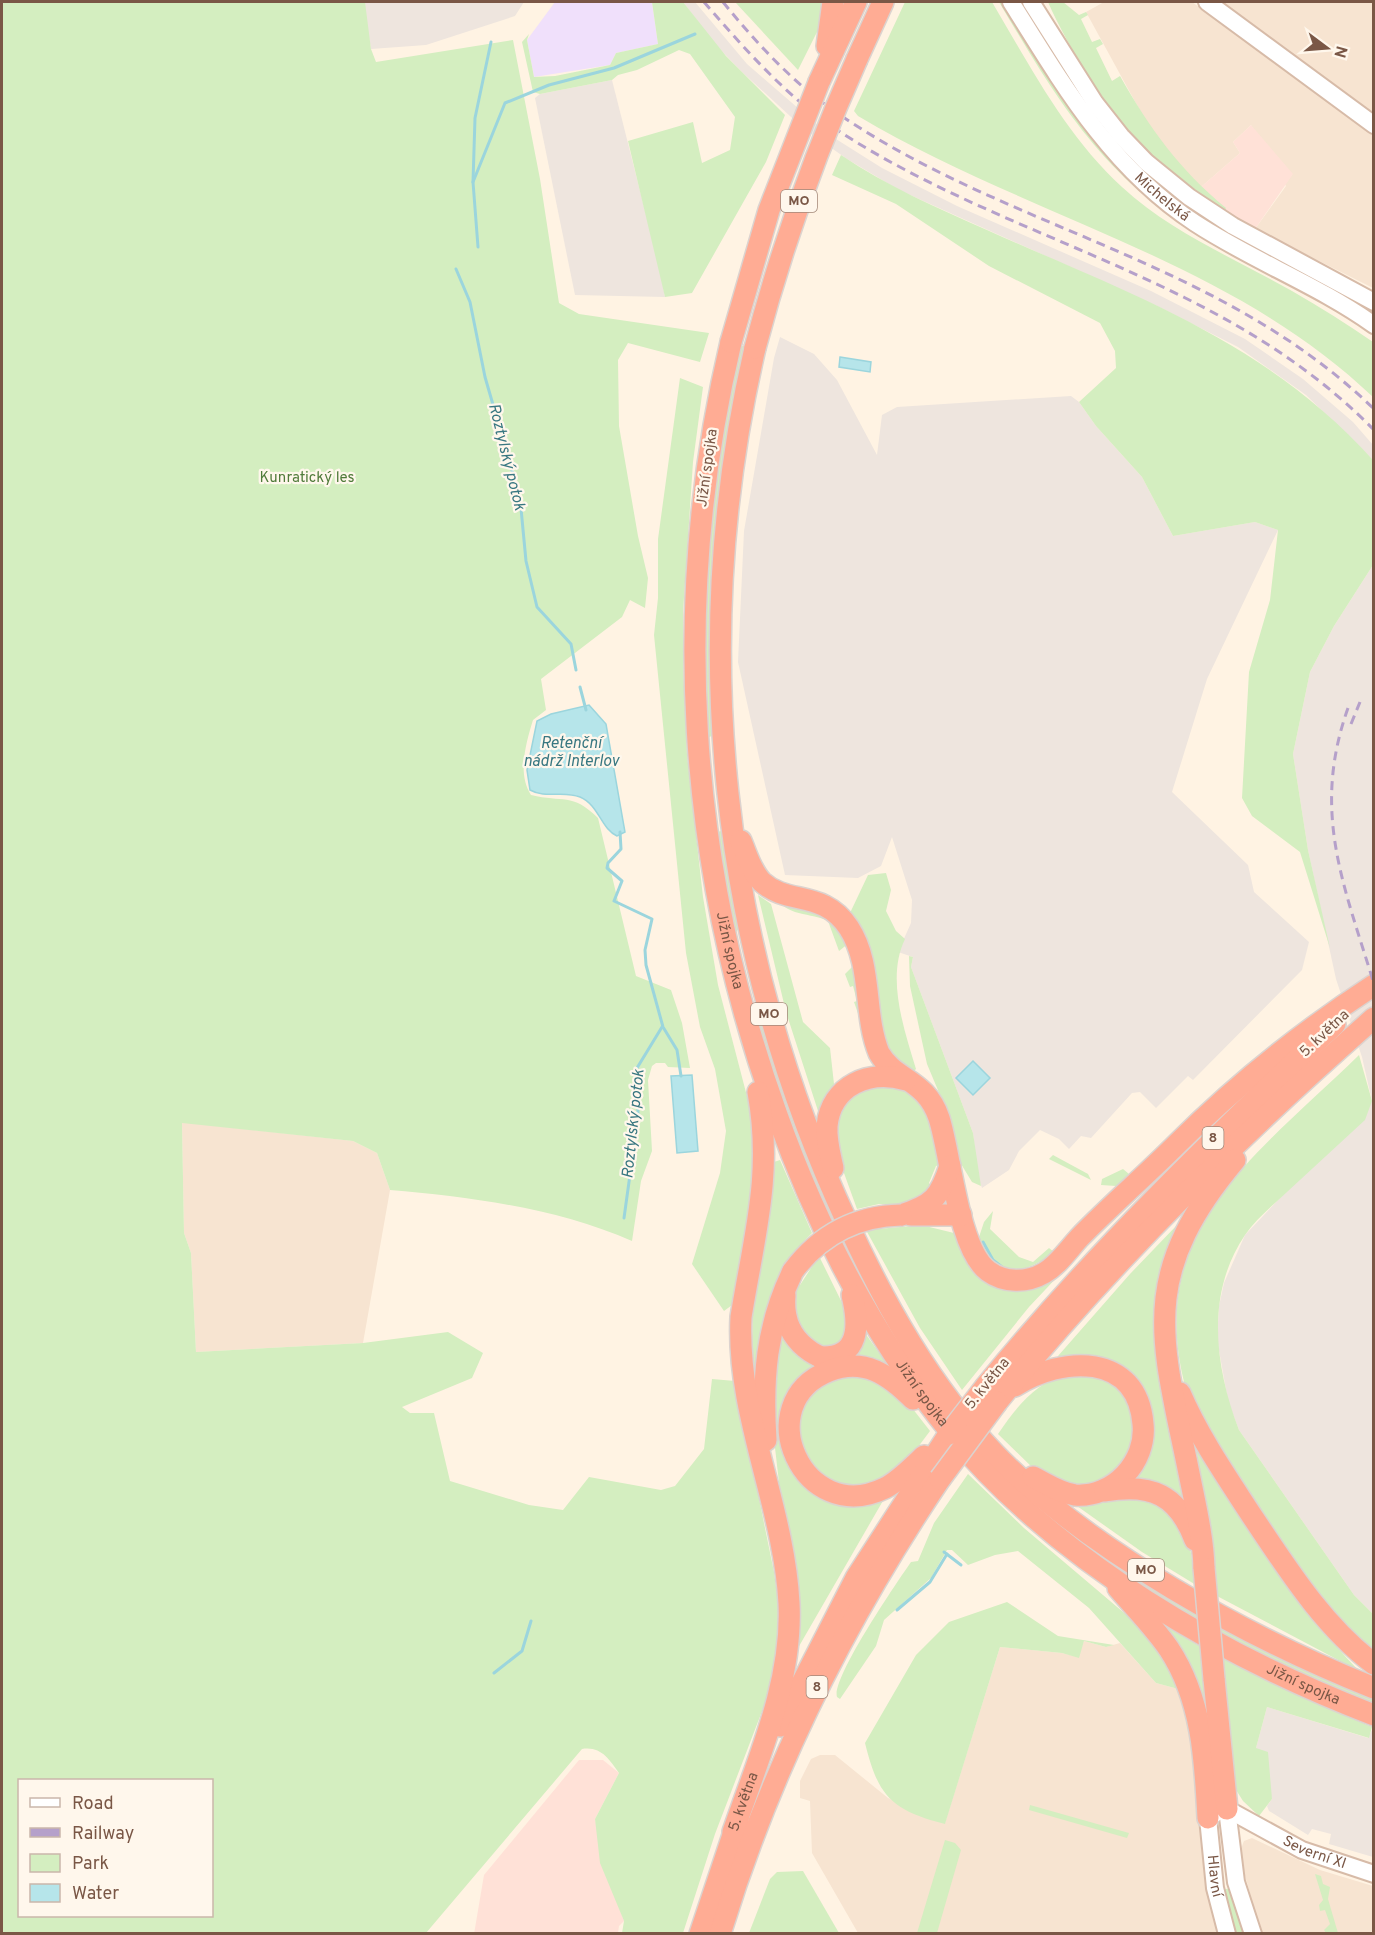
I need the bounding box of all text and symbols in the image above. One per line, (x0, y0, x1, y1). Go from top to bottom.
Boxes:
north arrow (1297, 18, 1357, 78)
text: N (1328, 43, 1351, 60)
street label: Michelská (1130, 169, 1193, 226)
road number: MO (781, 190, 817, 212)
water label: Roztylský potok (483, 401, 529, 514)
street label: Jižní spojka (693, 428, 723, 508)
park label: Kunratický les (259, 469, 355, 488)
water label: Retenční nádrž Interlov (523, 734, 620, 772)
street label: Jižní spojka (711, 910, 747, 991)
road number: MO (751, 1003, 787, 1025)
street label: 5. května (1296, 1006, 1354, 1062)
water label: Roztylský potok (618, 1068, 650, 1180)
road number: 8 (1202, 1127, 1224, 1149)
street label: 5. května (961, 1354, 1015, 1414)
street label: Jižní spojka (891, 1356, 952, 1431)
road number: MO (1128, 1559, 1164, 1581)
street label: Jižní spojka (1263, 1660, 1343, 1710)
road number: 8 (806, 1676, 828, 1698)
street label: 5. května (724, 1770, 763, 1834)
legend (18, 1779, 213, 1917)
text: Road (72, 1793, 114, 1816)
text: Railway (72, 1823, 134, 1846)
street label: Severní XI (1279, 1832, 1349, 1874)
text: Park (72, 1853, 109, 1876)
street label: Hlavní (1202, 1854, 1227, 1900)
text: Water (72, 1883, 119, 1906)

